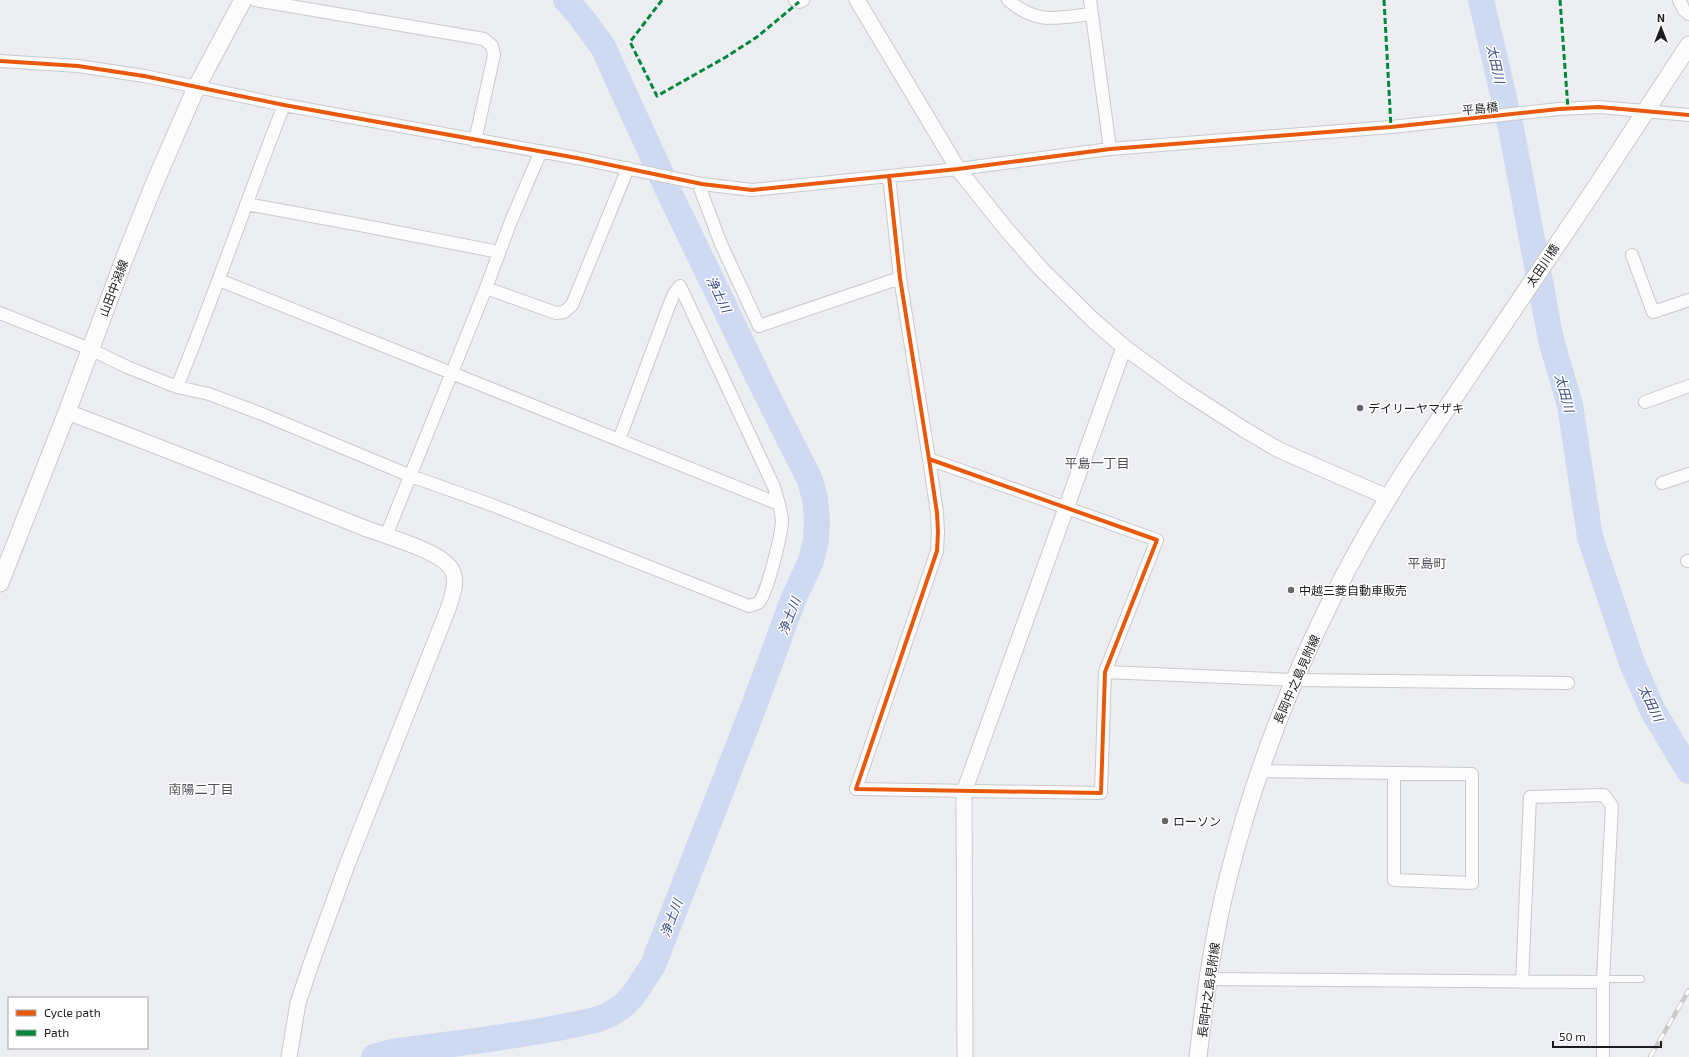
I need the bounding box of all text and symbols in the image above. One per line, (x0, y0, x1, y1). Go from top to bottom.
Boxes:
north arrow (1641, 8, 1681, 48)
text: N (1657, 11, 1665, 24)
water label: 太田川 (1484, 43, 1509, 87)
street label: 平島橋 (1461, 99, 1499, 117)
street label: 太田川橋 (1523, 241, 1561, 289)
street label: 山田中潟線 (96, 257, 130, 319)
water label: 浄土川 (703, 273, 736, 317)
water label: 太田川 (1552, 372, 1578, 416)
place label: デイリーヤマザキ (1368, 401, 1464, 415)
marker: デイリーヤマザキ (1355, 403, 1365, 413)
district label: 平島一丁目 (1064, 455, 1130, 471)
district label: 平島町 (1407, 555, 1447, 571)
place label: 中越三菱自動車販売 (1299, 583, 1407, 597)
marker: 中越三菱自動車販売 (1286, 585, 1296, 595)
water label: 浄土川 (775, 593, 804, 637)
street label: 長岡中之島見附線 (1270, 632, 1322, 726)
water label: 太田川 (1635, 682, 1668, 726)
district label: 南陽二丁目 (168, 781, 234, 797)
place label: ローソン (1173, 814, 1221, 828)
marker: ローソン (1160, 816, 1170, 826)
water label: 浄土川 (657, 895, 686, 939)
street label: 長岡中之島見附線 (1194, 941, 1222, 1039)
legend (8, 997, 148, 1049)
text: Cycle path (44, 1005, 101, 1019)
scale bar (1553, 1023, 1661, 1049)
text: Path (44, 1025, 69, 1039)
text: 50 m (1559, 1029, 1586, 1043)

